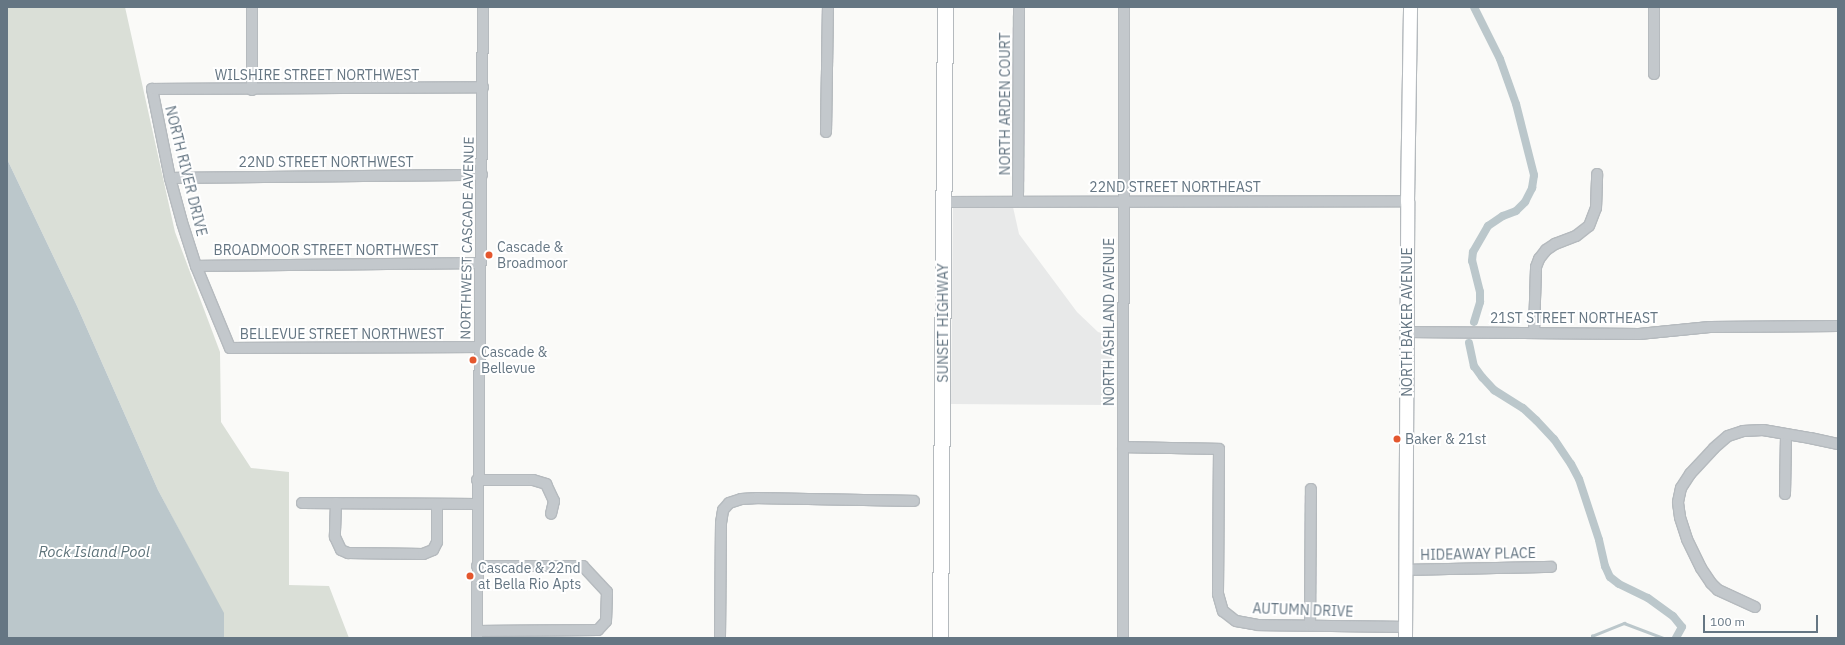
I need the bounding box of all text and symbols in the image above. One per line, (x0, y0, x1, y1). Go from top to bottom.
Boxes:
street label: NORTH ARDEN COURT (997, 33, 1013, 175)
street label: WILSHIRE STREET NORTHWEST (215, 67, 419, 83)
street label: NORTH RIVER DRIVE (162, 104, 210, 238)
street label: NORTHWEST CASCADE AVENUE (457, 136, 477, 340)
street label: 22ND STREET NORTHWEST (239, 154, 413, 170)
street label: 22ND STREET NORTHEAST (1089, 179, 1261, 195)
street label: NORTH ASHLAND AVENUE (1101, 238, 1117, 406)
place label: Cascade & Broadmoor (497, 239, 568, 272)
street label: BROADMOOR STREET NORTHWEST (214, 242, 438, 258)
street label: NORTH BAKER AVENUE (1399, 247, 1415, 397)
marker: Cascade & Broadmoor (484, 250, 494, 260)
street label: SUNSET HIGHWAY (935, 263, 951, 383)
street label: 21ST STREET NORTHEAST (1490, 310, 1658, 326)
street label: BELLEVUE STREET NORTHWEST (240, 326, 444, 342)
place label: Cascade & Bellevue (481, 344, 547, 376)
marker: Cascade & Bellevue (468, 355, 478, 365)
place label: Baker & 21st (1405, 431, 1486, 447)
marker: Baker & 21st (1392, 434, 1402, 444)
water label: Rock Island Pool (38, 543, 150, 561)
street label: HIDEAWAY PLACE (1420, 545, 1536, 563)
place label: Cascade & 22nd at Bella Rio Apts (478, 560, 581, 592)
marker: Cascade & 22nd at Bella Rio Apts (465, 571, 475, 581)
street label: AUTUMN DRIVE (1252, 600, 1354, 620)
scale bar (1705, 607, 1820, 633)
text: 100 m (1710, 614, 1745, 629)

